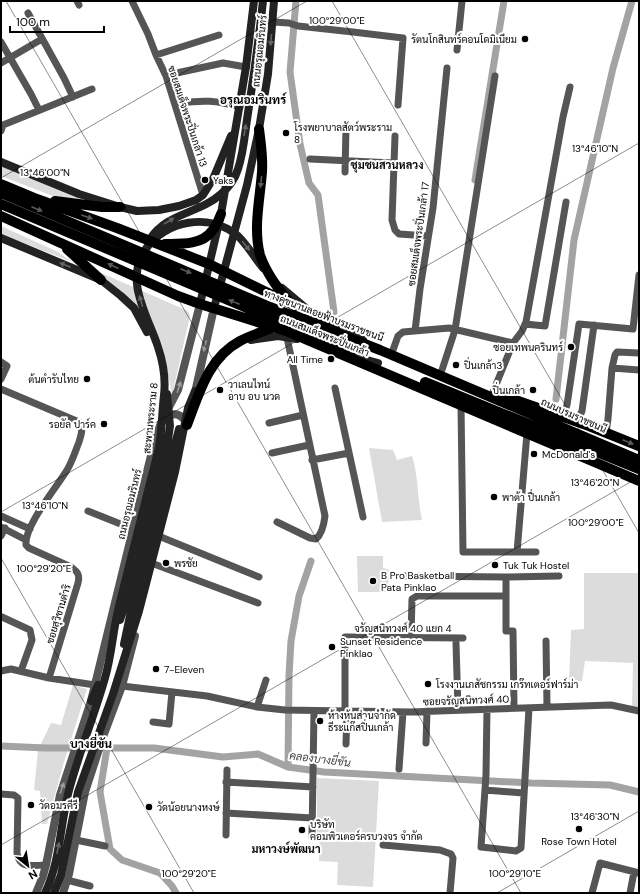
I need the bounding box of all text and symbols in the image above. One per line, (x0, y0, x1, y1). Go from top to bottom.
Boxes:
scale bar (10, 8, 104, 34)
text: 100 m (16, 14, 50, 30)
street label: ถนนอรุณอมรินทร์ (248, 14, 271, 88)
text: 100°29'00"E (309, 14, 365, 27)
place label: รัตนโกสินทร์คอนโดมิเนียม (411, 32, 517, 46)
one-way arrow (268, 34, 275, 46)
marker: รัตนโกสินทร์คอนโดมิเนียม (520, 34, 530, 44)
street label: ซอยสมเด็จพระปิ่นเกล้า 13 (165, 63, 212, 169)
district label: อรุณอมรินทร์ (220, 92, 287, 108)
place label: โรงพยาบาลสัตว์พระราม 8 (293, 120, 392, 146)
one-way arrow (243, 123, 249, 136)
marker: โรงพยาบาลสัตว์พระราม 8 (281, 128, 291, 138)
text: 13°46'10"N (572, 142, 618, 155)
district label: ชุมชนสวนหลวง (351, 158, 423, 173)
text: 13°46'00"N (20, 166, 70, 179)
place label: Yaks (213, 174, 233, 187)
marker: Yaks (200, 175, 210, 185)
one-way arrow (258, 176, 264, 188)
street label: ซอยสมเด็จพระปิ่นเกล้า 17 (403, 181, 432, 287)
one-way arrow (31, 206, 42, 212)
one-way arrow (81, 214, 93, 220)
one-way arrow (164, 217, 174, 225)
one-way arrow (242, 241, 251, 251)
one-way arrow (58, 261, 70, 267)
one-way arrow (106, 262, 118, 268)
one-way arrow (180, 268, 192, 274)
street label: ทางคู่ขนานลอยฟ้าบรมราชชนนี (262, 287, 385, 345)
one-way arrow (138, 295, 144, 307)
one-way arrow (227, 298, 239, 304)
street label: ถนนสมเด็จพระปิ่นเกล้า (278, 310, 372, 359)
one-way arrow (202, 340, 208, 353)
place label: ซอยเทพนครินทร์ (493, 340, 563, 354)
marker: ซอยเทพนครินทร์ (566, 342, 576, 352)
place label: All Time (287, 353, 323, 366)
marker: All Time (326, 354, 336, 364)
place label: ปิ่นเกล้า3 (464, 357, 502, 372)
marker: ปิ่นเกล้า3 (451, 360, 461, 370)
place label: ต้นตำรับไทย (28, 373, 79, 386)
marker: ต้นตำรับไทย (82, 374, 92, 384)
place label: วาเลนไทน์ อาบ อบ นวด (228, 377, 280, 403)
one-way arrow (176, 380, 182, 392)
street label: สะพานพระราม 8 (140, 382, 161, 454)
place label: ปิ่นเกล้า (492, 382, 525, 397)
marker: วาเลนไทน์ อาบ อบ นวด (215, 385, 225, 395)
marker: ปิ่นเกล้า (528, 385, 538, 395)
street label: ถนนบรมราชชนนี (539, 395, 609, 436)
place label: รอยัล ปาร์ค (49, 417, 96, 431)
marker: รอยัล ปาร์ค (99, 419, 109, 429)
one-way arrow (622, 439, 634, 445)
place label: McDonald's (542, 448, 595, 461)
marker: McDonald's (529, 449, 539, 459)
street label: ถนนอรุณอมรินทร์ (113, 467, 146, 541)
text: 13°46'20"N (571, 476, 619, 489)
place label: พาต้า ปื่นเกล้า (502, 489, 560, 504)
marker: พาต้า ปื่นเกล้า (489, 492, 499, 502)
text: 13°46'10"N (22, 499, 68, 512)
text: 100°29'00"E (568, 516, 624, 529)
place label: พรชัย (174, 557, 198, 570)
marker: พรชัย (161, 558, 171, 568)
place label: Tuk Tuk Hostel (503, 559, 569, 572)
marker: Tuk Tuk Hostel (490, 560, 500, 570)
text: 100°29'20"E (17, 562, 72, 575)
place label: B Pro Basketball Pata Pinklao (381, 569, 454, 594)
marker: B Pro Basketball Pata Pinklao (368, 576, 378, 586)
street label: ซอยสุวิชานดำริ (43, 583, 75, 646)
street label: จรัญสนิทวงศ์ 40 แยก 4 (354, 621, 452, 635)
place label: Sunset Residence Pinklao (340, 635, 423, 660)
marker: Sunset Residence Pinklao (327, 642, 337, 652)
place label: 7-Eleven (164, 663, 204, 676)
marker: 7-Eleven (151, 664, 161, 674)
place label: โรงงานเภสัชกรรม เกร๊ทเตอร์ฟาร์ม่า (435, 677, 578, 691)
marker: โรงงานเภสัชกรรม เกร๊ทเตอร์ฟาร์ม่า (423, 679, 433, 689)
street label: ซอยจรัญสนิทวงศ์ 40 (423, 691, 510, 709)
place label: ห้างหุ้นส่วนจำกัด ธีระแก๊สปิ่นเกล้า (327, 709, 396, 734)
marker: ห้างหุ้นส่วนจำกัด ธีระแก๊สปิ่นเกล้า (315, 716, 325, 726)
district label: บางยี่ขัน (70, 733, 112, 752)
water label: คลองบางยี่ขัน (289, 744, 352, 770)
one-way arrow (59, 781, 65, 793)
place label: วัดอมรคีรี (39, 799, 78, 812)
marker: วัดอมรคีรี (26, 800, 36, 810)
place label: วัดน้อยนางหงษ์ (157, 800, 220, 814)
marker: วัดน้อยนางหงษ์ (144, 802, 154, 812)
text: 13°46'30"N (571, 810, 620, 823)
place label: บริษัท คอมพิวเตอร์ครบวงจร จำกัด (310, 818, 422, 843)
marker: Rose Town Hotel (574, 824, 584, 834)
marker: บริษัท คอมพิวเตอร์ครบวงจร จำกัด (297, 825, 307, 835)
place label: Rose Town Hotel (541, 835, 617, 848)
district label: มหาวงษ์พัฒนา (251, 841, 321, 856)
one-way arrow (55, 842, 61, 854)
north arrow (8, 846, 48, 886)
text: N (26, 867, 40, 883)
text: 100°29'20"E (162, 867, 217, 880)
text: 100°29'10"E (489, 867, 541, 880)

